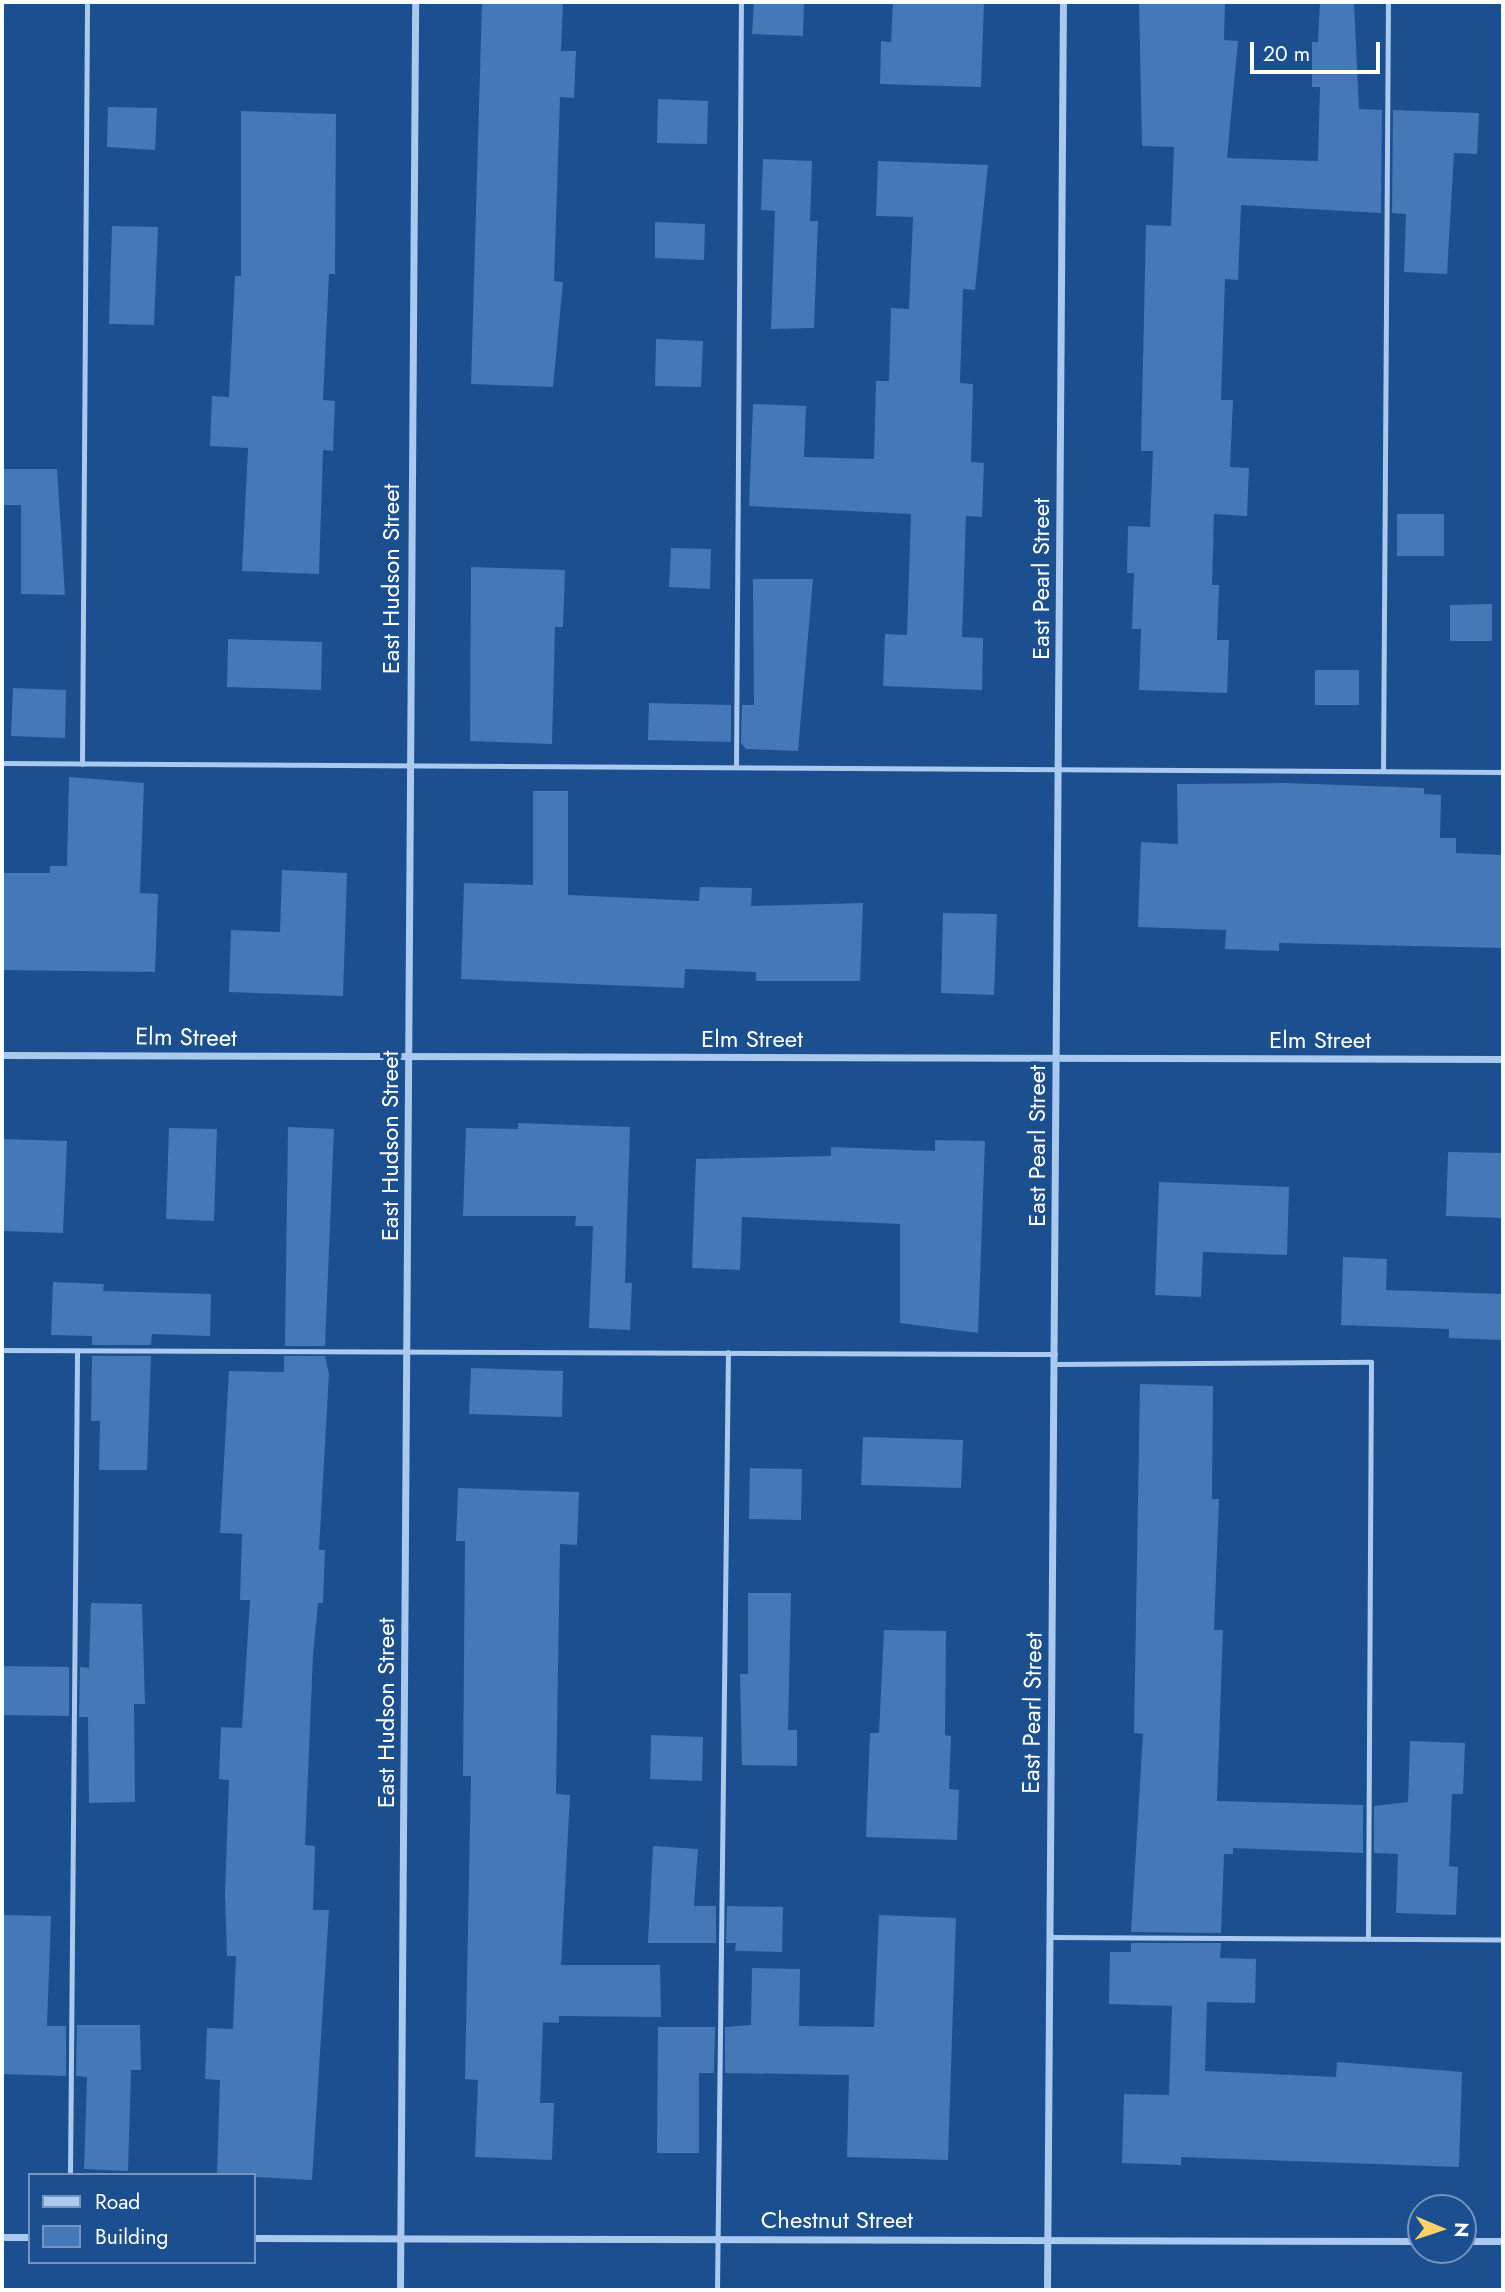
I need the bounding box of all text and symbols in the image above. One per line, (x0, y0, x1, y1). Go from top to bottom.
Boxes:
scale bar (1253, 28, 1382, 72)
text: 20 m (1263, 39, 1310, 69)
street label: East Hudson Street (377, 484, 405, 674)
street label: East Pearl Street (1027, 498, 1055, 660)
street label: Elm Street (135, 1022, 237, 1052)
street label: Elm Street (701, 1025, 803, 1053)
street label: Elm Street (1269, 1026, 1371, 1054)
street label: East Hudson Street (376, 1051, 404, 1241)
street label: East Pearl Street (1023, 1065, 1051, 1227)
street label: East Hudson Street (372, 1618, 400, 1808)
street label: East Pearl Street (1016, 1632, 1048, 1794)
legend (28, 2173, 256, 2264)
text: Road (95, 2187, 140, 2217)
north arrow (1407, 2194, 1477, 2264)
street label: Chestnut Street (761, 2206, 913, 2234)
text: Building (95, 2222, 168, 2252)
text: N (1448, 2222, 1475, 2238)

